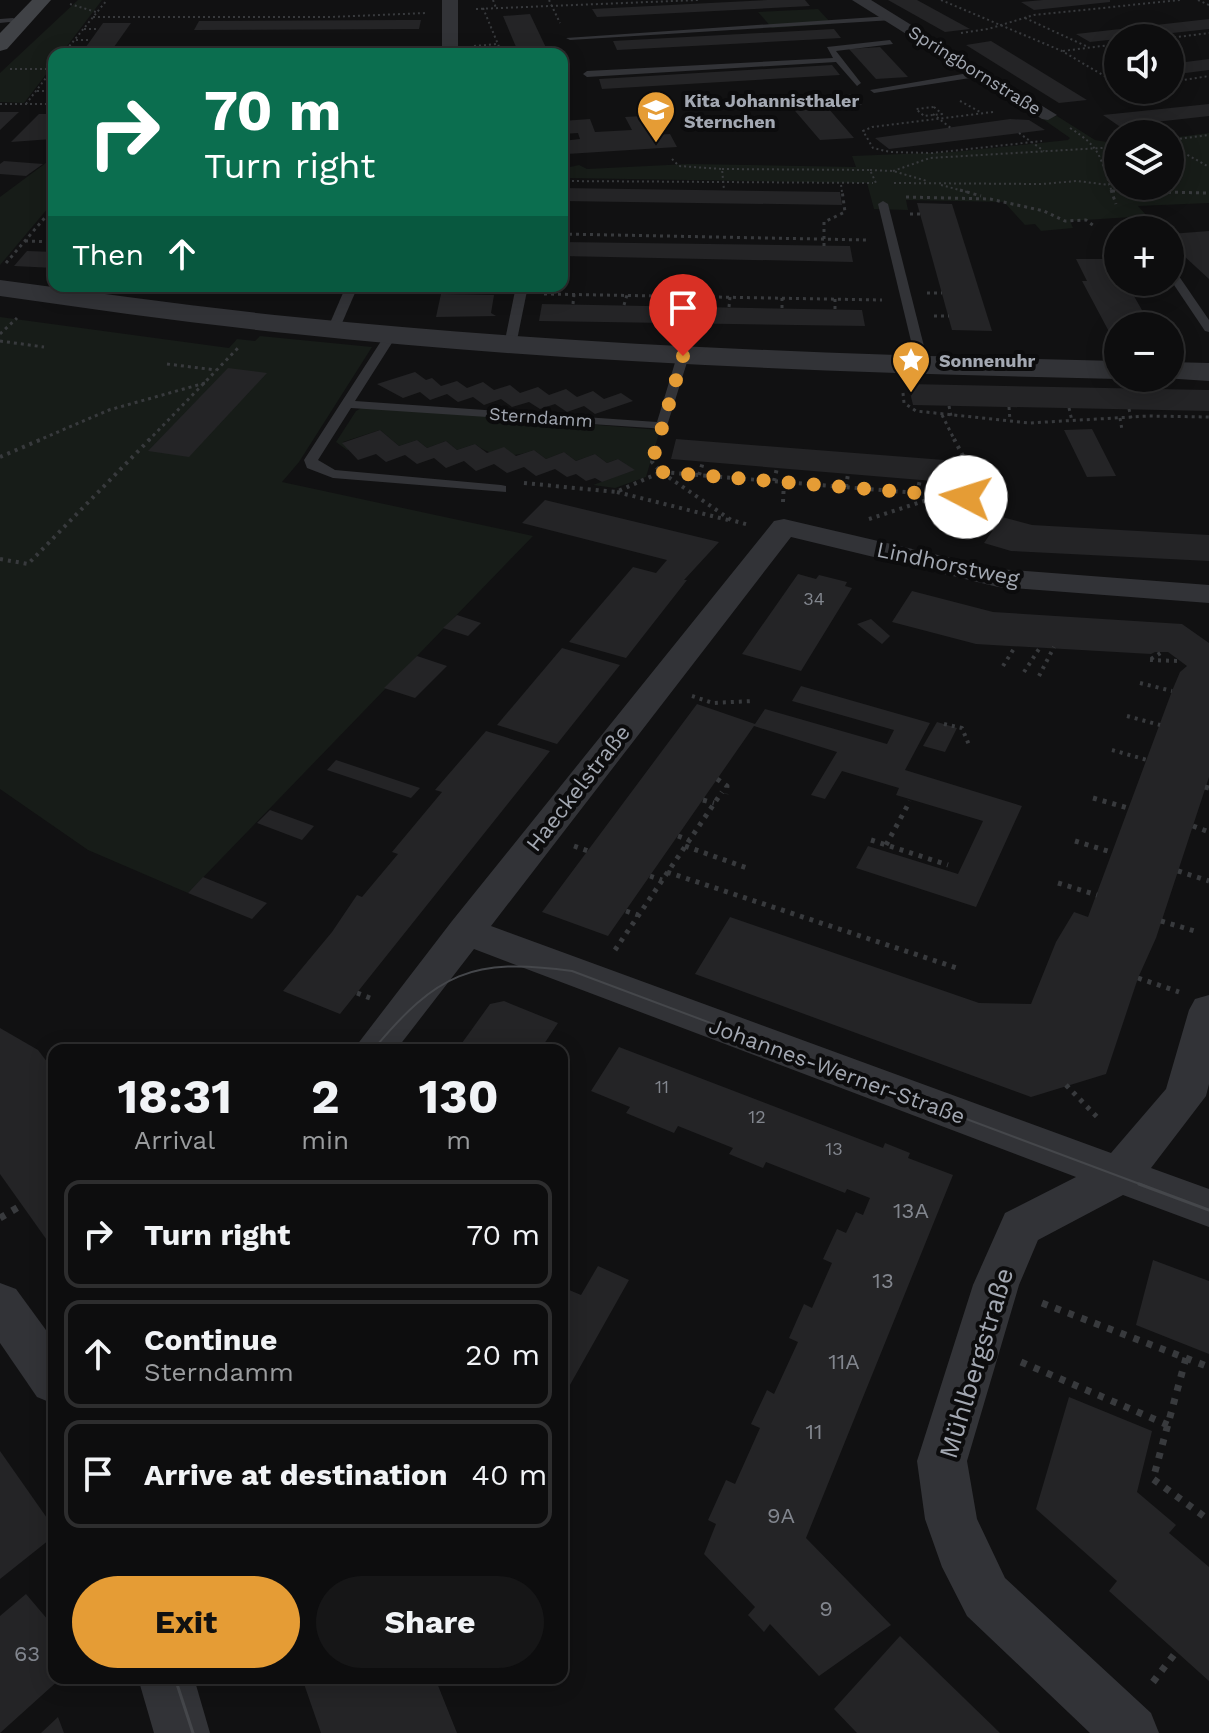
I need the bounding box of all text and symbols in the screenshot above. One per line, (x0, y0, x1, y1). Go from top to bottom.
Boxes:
street label: Springbornstraße (905, 21, 1045, 119)
map controls (1104, 24, 1184, 392)
button: sound (1104, 24, 1184, 104)
text: 70 m (204, 78, 341, 144)
icon: right (72, 80, 176, 184)
school or university icon: Kita Johannisthaler Sternchen (635, 89, 677, 144)
place label: Kita Johannisthaler Sternchen (684, 90, 859, 132)
button: layers (1104, 120, 1184, 200)
text: Turn right (204, 145, 375, 187)
button: + (1104, 216, 1184, 296)
icon: ahead (160, 232, 204, 276)
text: Then (72, 237, 144, 272)
pin (649, 274, 717, 356)
icon: arrive (661, 286, 705, 330)
button: − (1104, 312, 1184, 392)
place icon: Sonnenuhr (890, 339, 932, 394)
place label: Sonnenuhr (939, 350, 1036, 371)
street label: Sterndamm (489, 403, 593, 431)
position arrow (924, 455, 1008, 539)
street label: Lindhorstweg (874, 537, 1022, 591)
house number: 34 (803, 588, 825, 609)
street label: Haeckelstraße (521, 720, 635, 856)
street label: Johannes-Werner-Straße (706, 1013, 968, 1129)
text: 18:31 (117, 1068, 232, 1125)
text: 2 (311, 1068, 339, 1125)
text: 130 (419, 1068, 499, 1125)
house number: 11 (655, 1076, 669, 1097)
house number: 12 (748, 1106, 766, 1127)
text: Arrival (134, 1125, 215, 1155)
text: min (301, 1125, 349, 1155)
text: m (446, 1125, 471, 1155)
house number: 13 (825, 1138, 843, 1159)
house number: 13A (893, 1198, 929, 1223)
icon: right (76, 1212, 120, 1256)
text: Turn right (144, 1217, 290, 1252)
text: 70 m (466, 1217, 540, 1252)
street label: Mühlbergstraße (933, 1264, 1019, 1462)
house number: 13 (872, 1268, 894, 1293)
text: Continue (144, 1322, 277, 1357)
icon: ahead (76, 1332, 120, 1376)
text: 20 m (465, 1337, 540, 1372)
house number: 11A (828, 1349, 860, 1374)
text: Sterndamm (144, 1357, 294, 1387)
house number: 11 (805, 1419, 823, 1444)
icon: arrive (76, 1452, 120, 1496)
text: Arrive at destination (144, 1457, 448, 1492)
text: 40 m (472, 1457, 547, 1492)
house number: 9A (767, 1503, 795, 1528)
button: Exit (72, 1576, 300, 1668)
button: Share (316, 1576, 544, 1668)
house number: 9 (819, 1596, 833, 1621)
house number: 63 (14, 1641, 40, 1666)

